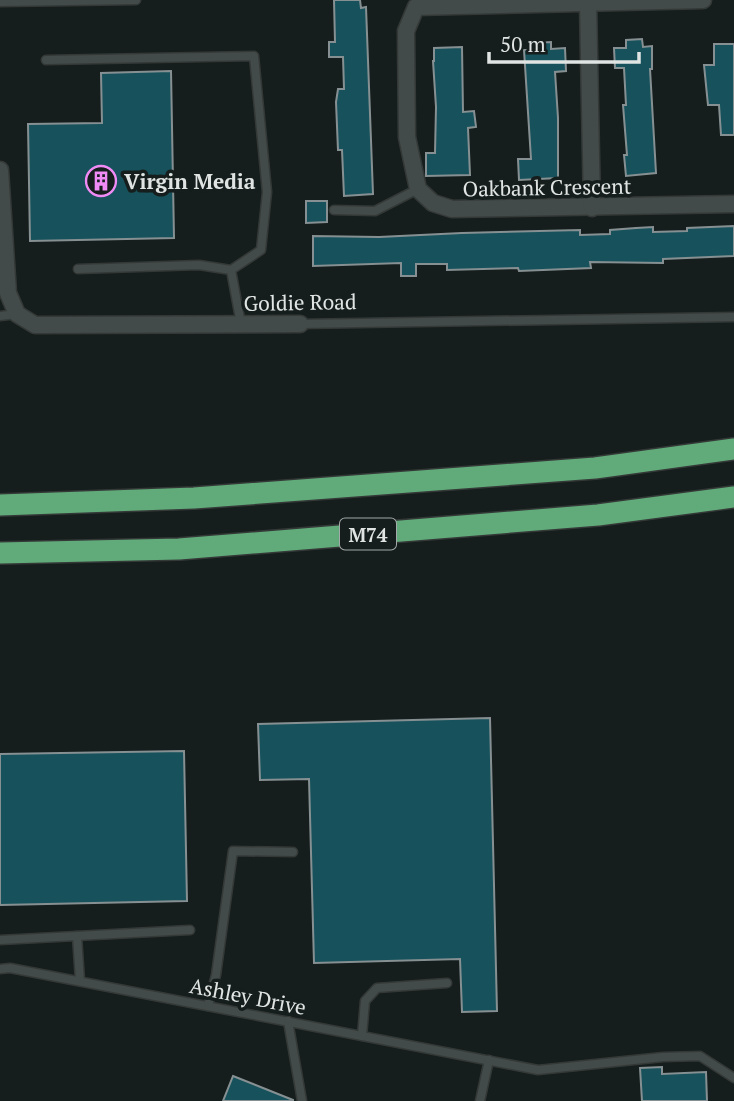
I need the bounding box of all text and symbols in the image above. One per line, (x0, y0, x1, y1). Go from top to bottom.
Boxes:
scale bar (489, 21, 640, 65)
text: 50 m (500, 30, 546, 58)
building icon: Virgin Media (84, 164, 118, 198)
place label: Virgin Media (124, 167, 256, 195)
street label: Oakbank Crescent (462, 172, 632, 202)
street label: Goldie Road (243, 287, 357, 317)
road number: M74 (340, 519, 396, 550)
street label: Ashley Drive (187, 971, 309, 1021)

